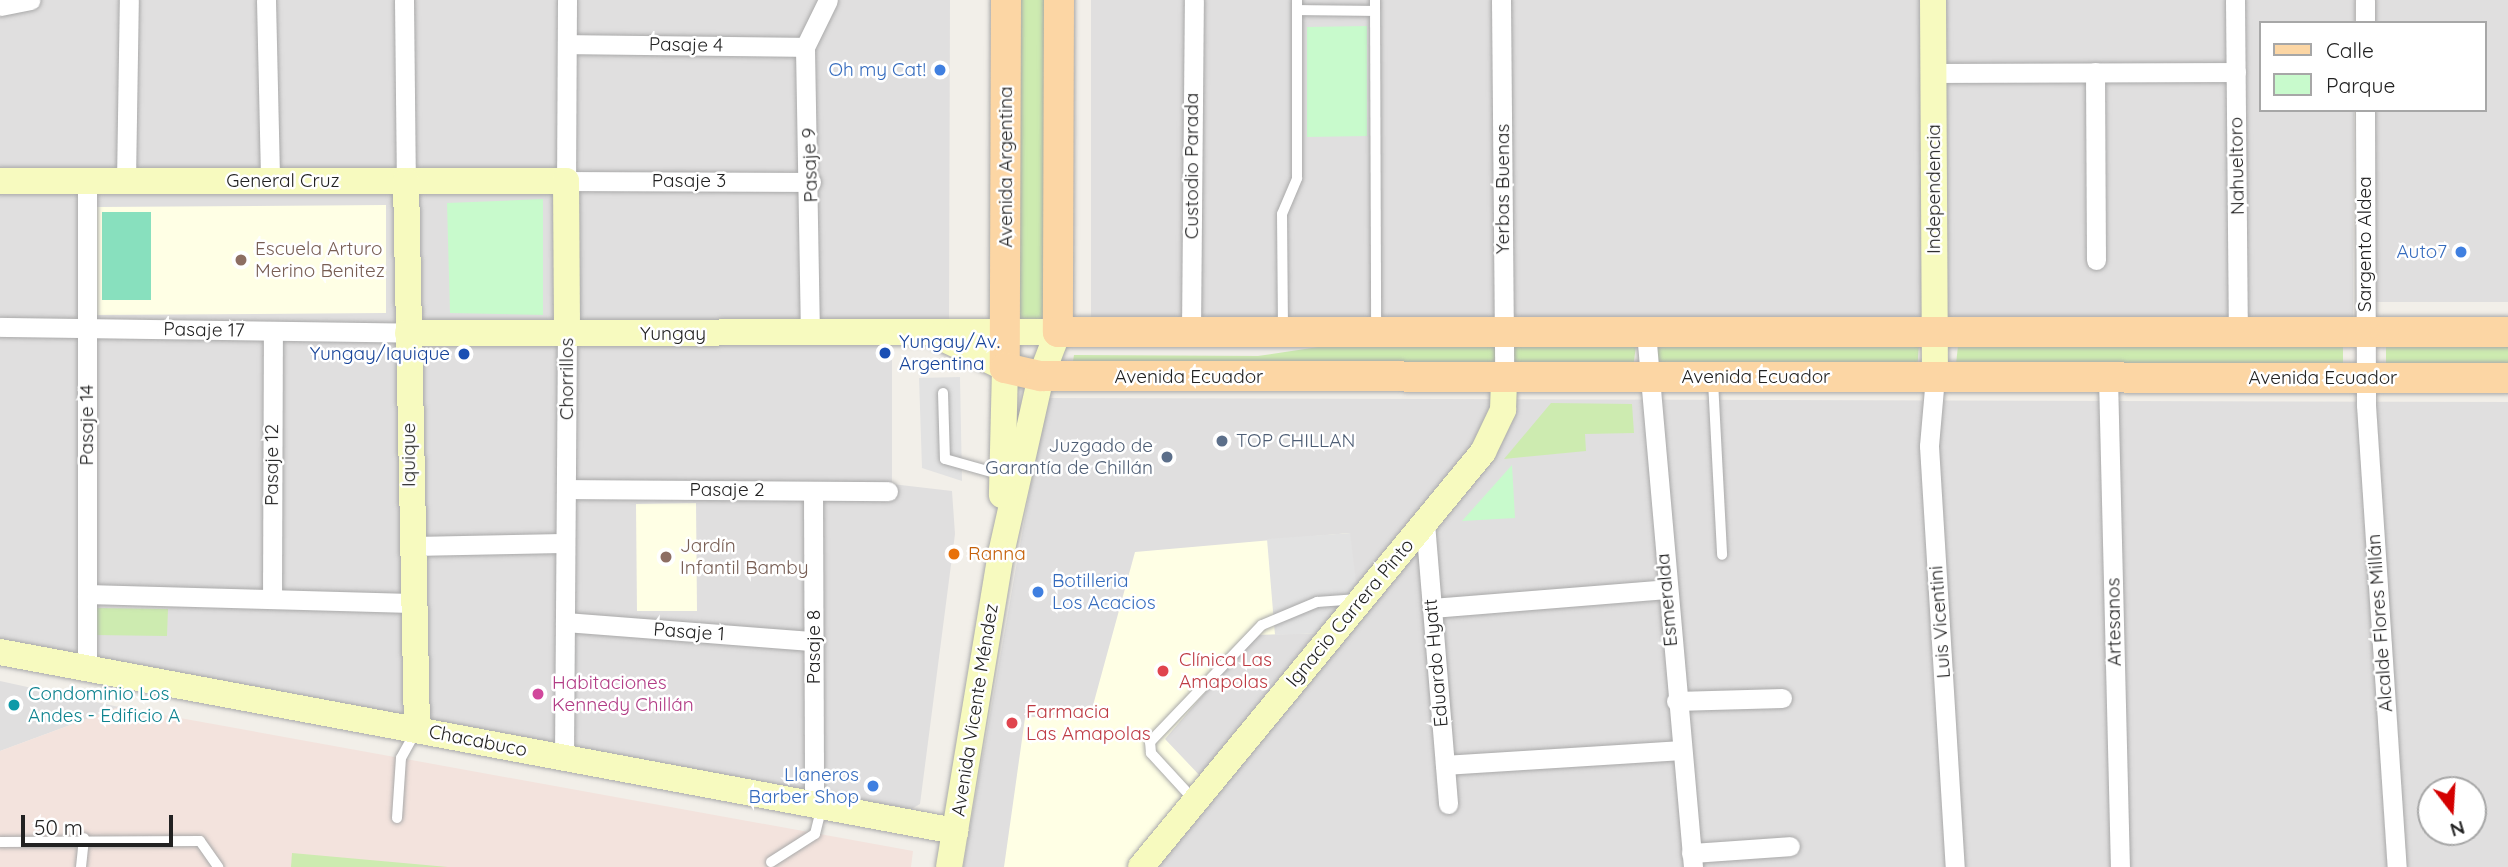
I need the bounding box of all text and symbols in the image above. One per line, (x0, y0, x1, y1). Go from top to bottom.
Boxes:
legend (2260, 21, 2487, 112)
street label: Pasaje 4 (649, 33, 723, 57)
text: Calle (2326, 37, 2374, 63)
place label: Oh my Cat! (828, 59, 926, 81)
marker: Oh my Cat! (932, 62, 948, 78)
text: Parque (2326, 72, 2395, 98)
street label: Avenida Argentina (995, 86, 1017, 248)
street label: Custodio Parada (1181, 93, 1203, 239)
street label: Nahueltoro (2225, 117, 2249, 215)
street label: Yerbas Buenas (1492, 124, 1514, 254)
street label: Independencia (1923, 124, 1945, 254)
street label: Pasaje 9 (797, 127, 823, 203)
street label: General Cruz (226, 170, 340, 192)
street label: Pasaje 3 (652, 170, 726, 192)
street label: Sargento Aldea (2354, 176, 2376, 312)
place label: Escuela Arturo Merino Benitez (255, 238, 385, 282)
place label: Auto7 (2397, 241, 2447, 263)
marker: Auto7 (2453, 244, 2469, 260)
marker: Escuela Arturo Merino Benitez (233, 252, 249, 268)
street label: Pasaje 17 (163, 318, 245, 342)
street label: Yungay (640, 323, 706, 345)
place label: Yungay/Av. Argentina (899, 331, 1000, 375)
street label: Chorrillos (556, 338, 578, 420)
place label: Yungay/Iquique (310, 343, 450, 365)
marker: Yungay/Av. Argentina (877, 345, 893, 361)
marker: Yungay/Iquique (456, 346, 472, 362)
street label: Avenida Ecuador (1115, 366, 1263, 388)
street label: Avenida Ecuador (1682, 366, 1830, 388)
street label: Avenida Ecuador (2249, 367, 2397, 389)
street label: Pasaje 14 (76, 384, 98, 466)
street label: Iquique (398, 423, 420, 487)
street label: Pasaje 12 (261, 424, 283, 506)
place label: TOP CHILLAN (1236, 430, 1355, 452)
marker: TOP CHILLAN (1214, 433, 1230, 449)
place label: Juzgado de Garantía de Chillán (985, 435, 1153, 479)
marker: Juzgado de Garantía de Chillán (1159, 449, 1175, 465)
street label: Pasaje 2 (690, 479, 764, 501)
street label: Alcalde Flores Millán (2362, 533, 2398, 713)
street label: Ignacio Carrera Pinto (1281, 534, 1419, 692)
place label: Jardín Infantil Bamby (680, 535, 809, 579)
place label: Ranna (968, 543, 1026, 565)
marker: Ranna (946, 546, 962, 562)
marker: Jardín Infantil Bamby (658, 549, 674, 565)
street label: Esmeralda (1652, 552, 1682, 648)
street label: Luis Vicentini (1925, 565, 1955, 679)
place label: Botilleria Los Acacios (1052, 570, 1156, 614)
street label: Artesanos (2102, 577, 2126, 667)
marker: Botilleria Los Acacios (1030, 584, 1046, 600)
street label: Eduardo Hyatt (1419, 598, 1453, 728)
street label: Avenida Vicente Méndez (947, 602, 1003, 818)
street label: Pasaje 8 (803, 610, 825, 684)
street label: Pasaje 1 (653, 618, 725, 646)
place label: Clínica Las Amapolas (1179, 649, 1272, 693)
marker: Clínica Las Amapolas (1153, 661, 1173, 681)
place label: Habitaciones Kennedy Chillán (552, 672, 694, 716)
place label: Condominio Los Andes - Edificio A (28, 683, 180, 727)
marker: Habitaciones Kennedy Chillán (530, 686, 546, 702)
marker: Condominio Los Andes - Edificio A (6, 697, 22, 713)
place label: Farmacia Las Amapolas (1026, 701, 1151, 745)
marker: Farmacia Las Amapolas (1004, 715, 1020, 731)
street label: Chacabuco (427, 720, 529, 762)
place label: Llaneros Barber Shop (749, 764, 859, 808)
north arrow (2417, 776, 2487, 846)
marker: Llaneros Barber Shop (865, 778, 881, 794)
scale bar (24, 800, 177, 844)
text: 50 m (34, 814, 83, 840)
text: N (2447, 816, 2468, 843)

